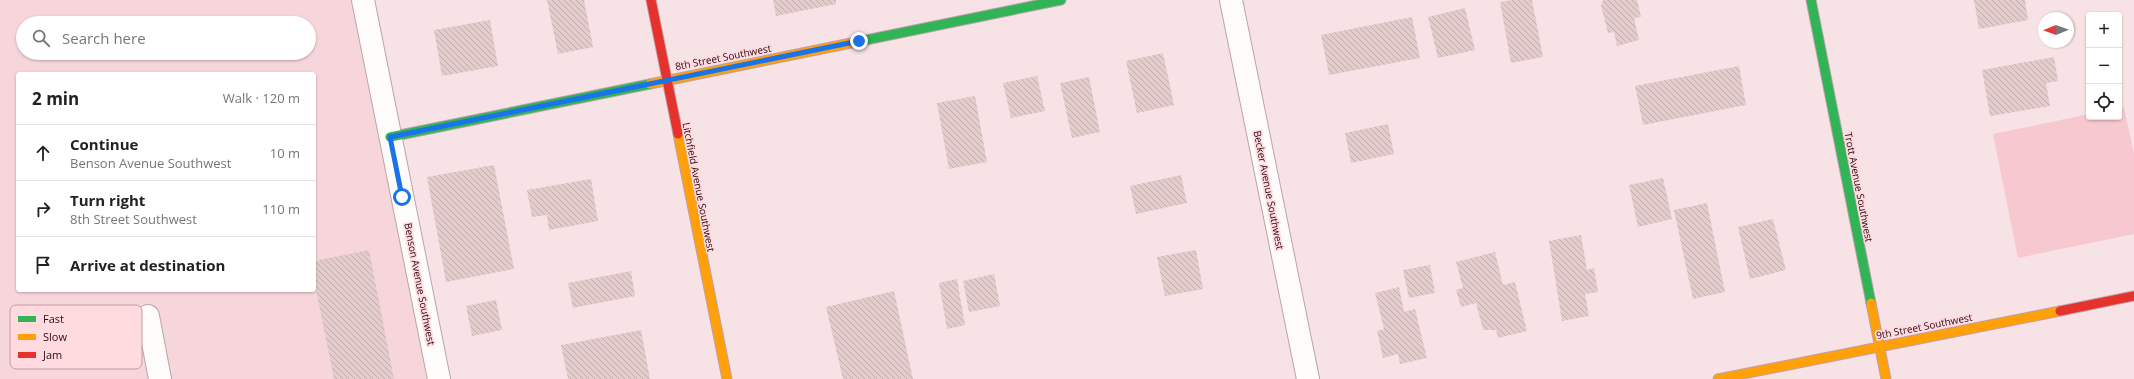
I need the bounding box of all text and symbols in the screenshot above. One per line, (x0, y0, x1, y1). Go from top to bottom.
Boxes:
north arrow (2038, 12, 2074, 48)
map controls (2086, 12, 2122, 120)
button: + (2086, 12, 2122, 48)
search box (16, 16, 316, 60)
icon: search (30, 27, 52, 49)
text: Search here (62, 28, 146, 48)
route end (850, 32, 868, 50)
street label: 8th Street Southwest (674, 41, 773, 73)
button: − (2086, 48, 2122, 84)
button: locate (2086, 84, 2122, 120)
text: 2 min (32, 87, 79, 110)
text: Walk · 120 m (223, 89, 300, 107)
street label: Litchfield Avenue Southwest (680, 121, 718, 253)
street label: Becker Avenue Southwest (1251, 129, 1287, 251)
street label: Trott Avenue Southwest (1841, 131, 1877, 244)
text: Continue (70, 134, 138, 154)
icon: ahead (32, 142, 54, 164)
text: 10 m (270, 144, 300, 162)
text: Benson Avenue Southwest (70, 154, 231, 172)
route start (393, 188, 411, 206)
text: Turn right (70, 190, 145, 210)
icon: right (32, 198, 54, 220)
text: 110 m (262, 200, 300, 218)
text: 8th Street Southwest (70, 210, 197, 228)
street label: Benson Avenue Southwest (401, 222, 439, 347)
icon: arrive (32, 254, 54, 276)
text: Arrive at destination (70, 255, 225, 275)
legend (10, 305, 142, 369)
street label: 9th Street Southwest (1875, 310, 1974, 342)
text: Fast (43, 311, 64, 326)
text: Slow (43, 329, 67, 344)
text: Jam (42, 347, 62, 362)

